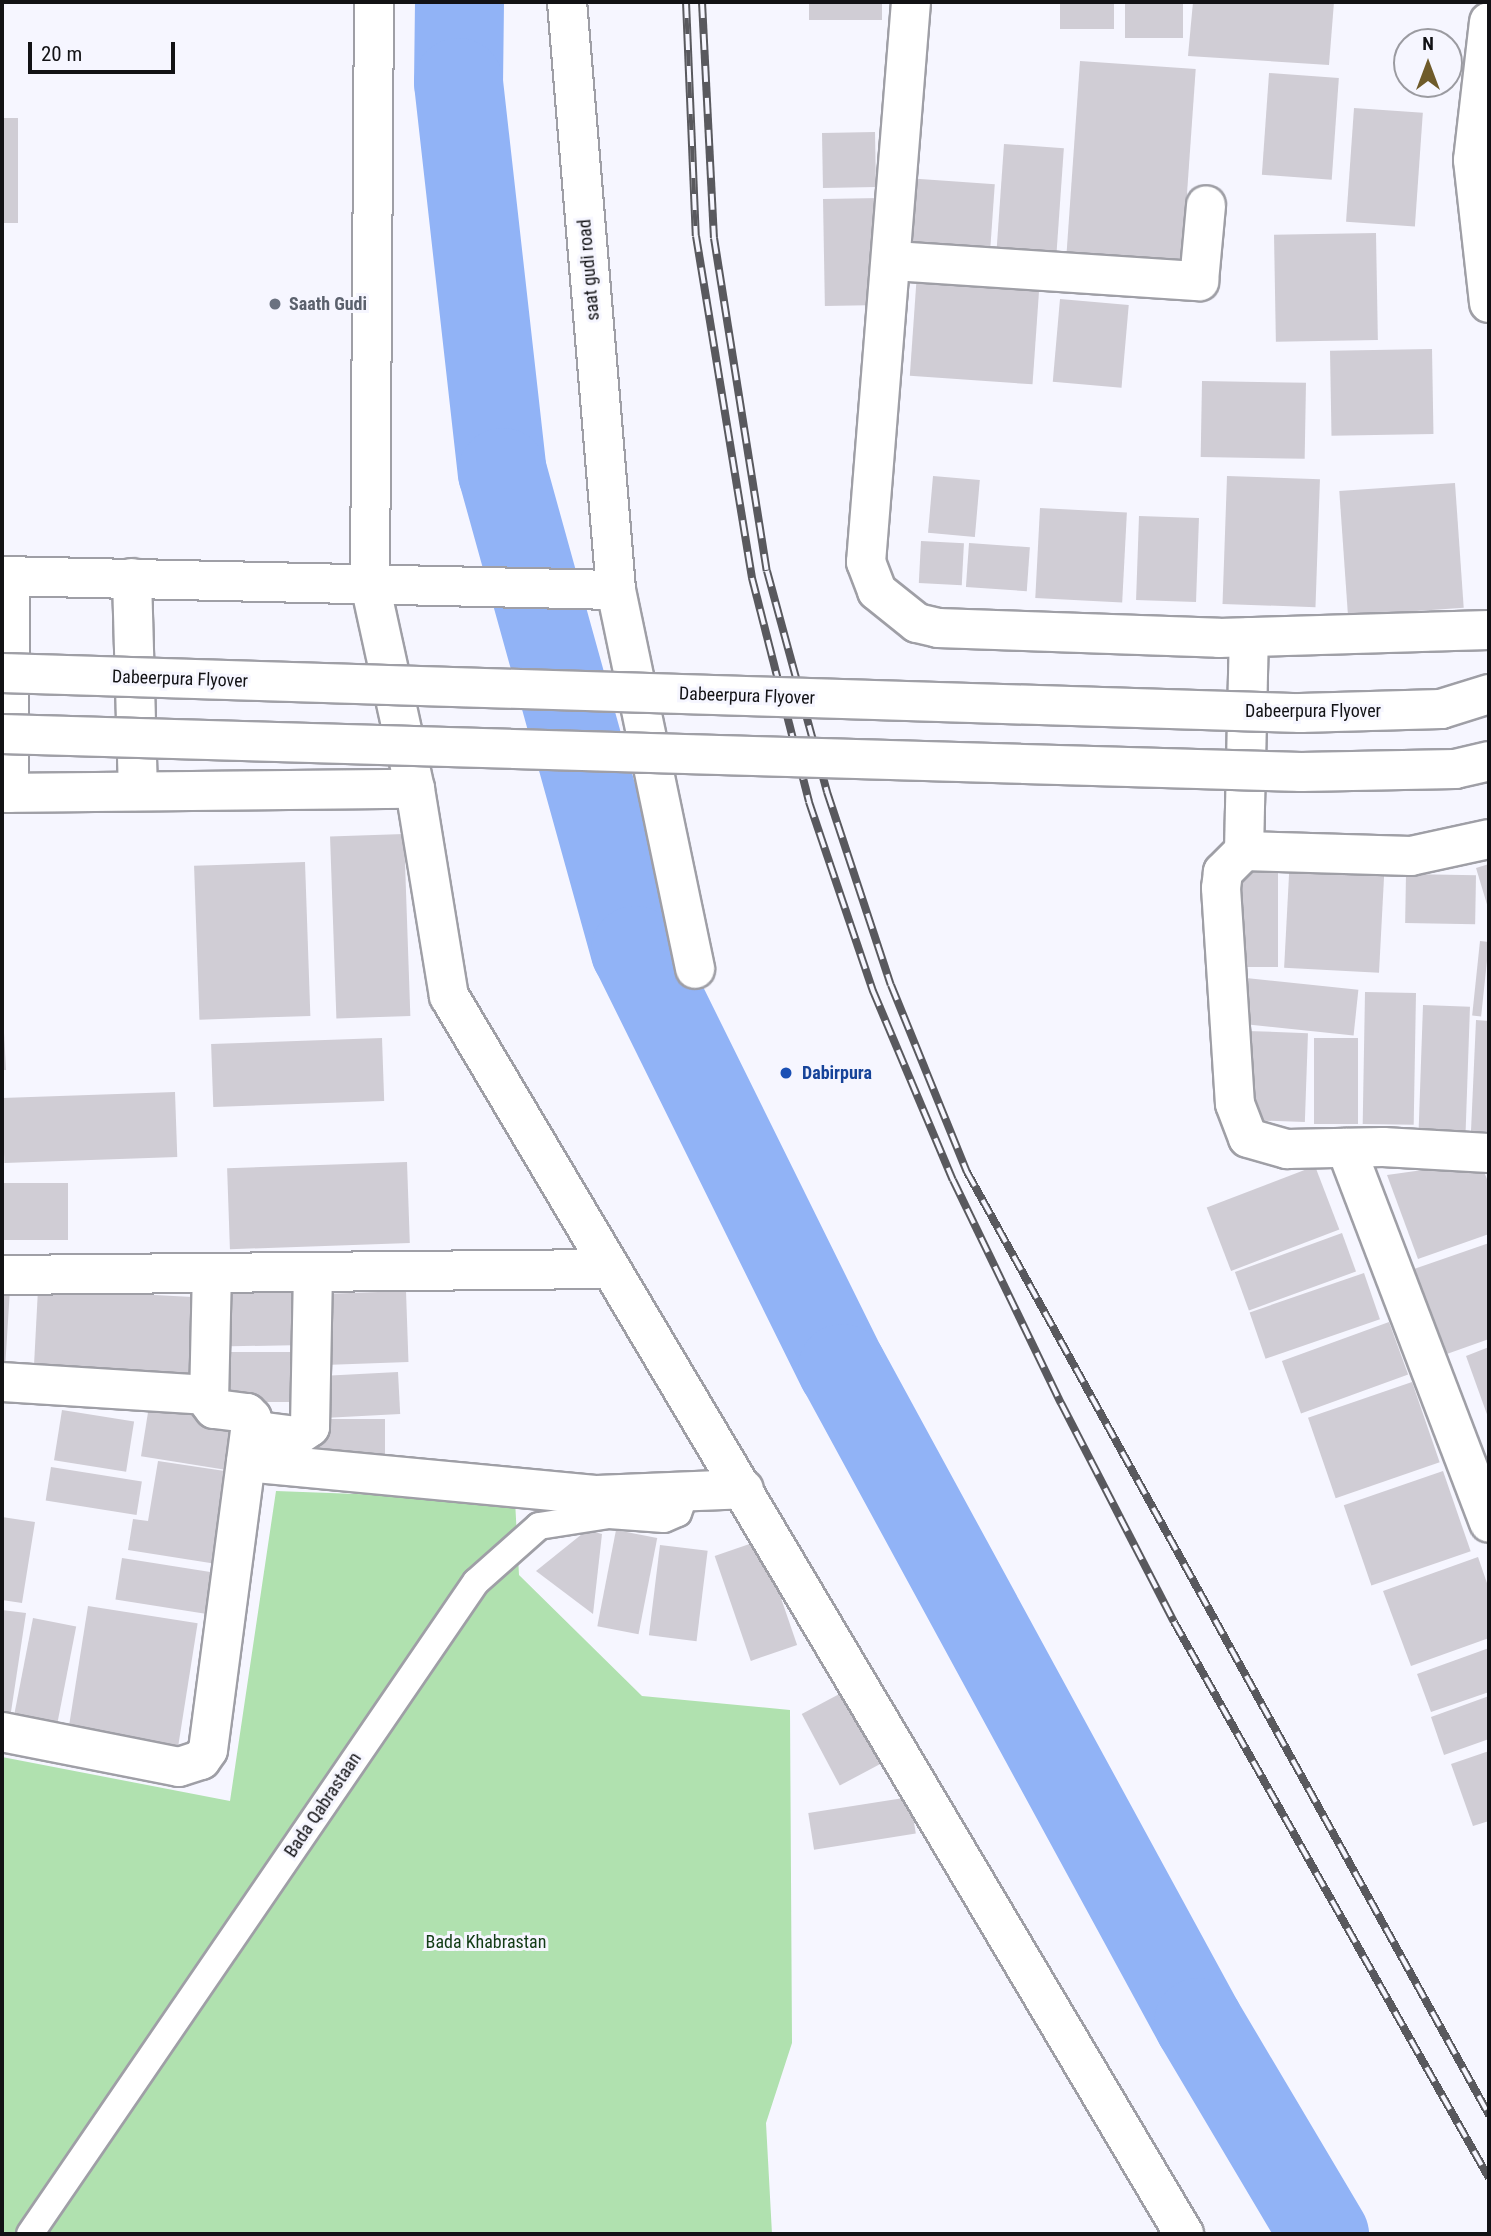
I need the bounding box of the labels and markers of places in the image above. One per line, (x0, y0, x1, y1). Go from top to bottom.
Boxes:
place label: Saath Gudi (289, 293, 367, 315)
marker: Saath Gudi (267, 296, 283, 312)
place label: Dabirpura (802, 1062, 872, 1084)
marker: Dabirpura (776, 1063, 796, 1083)

